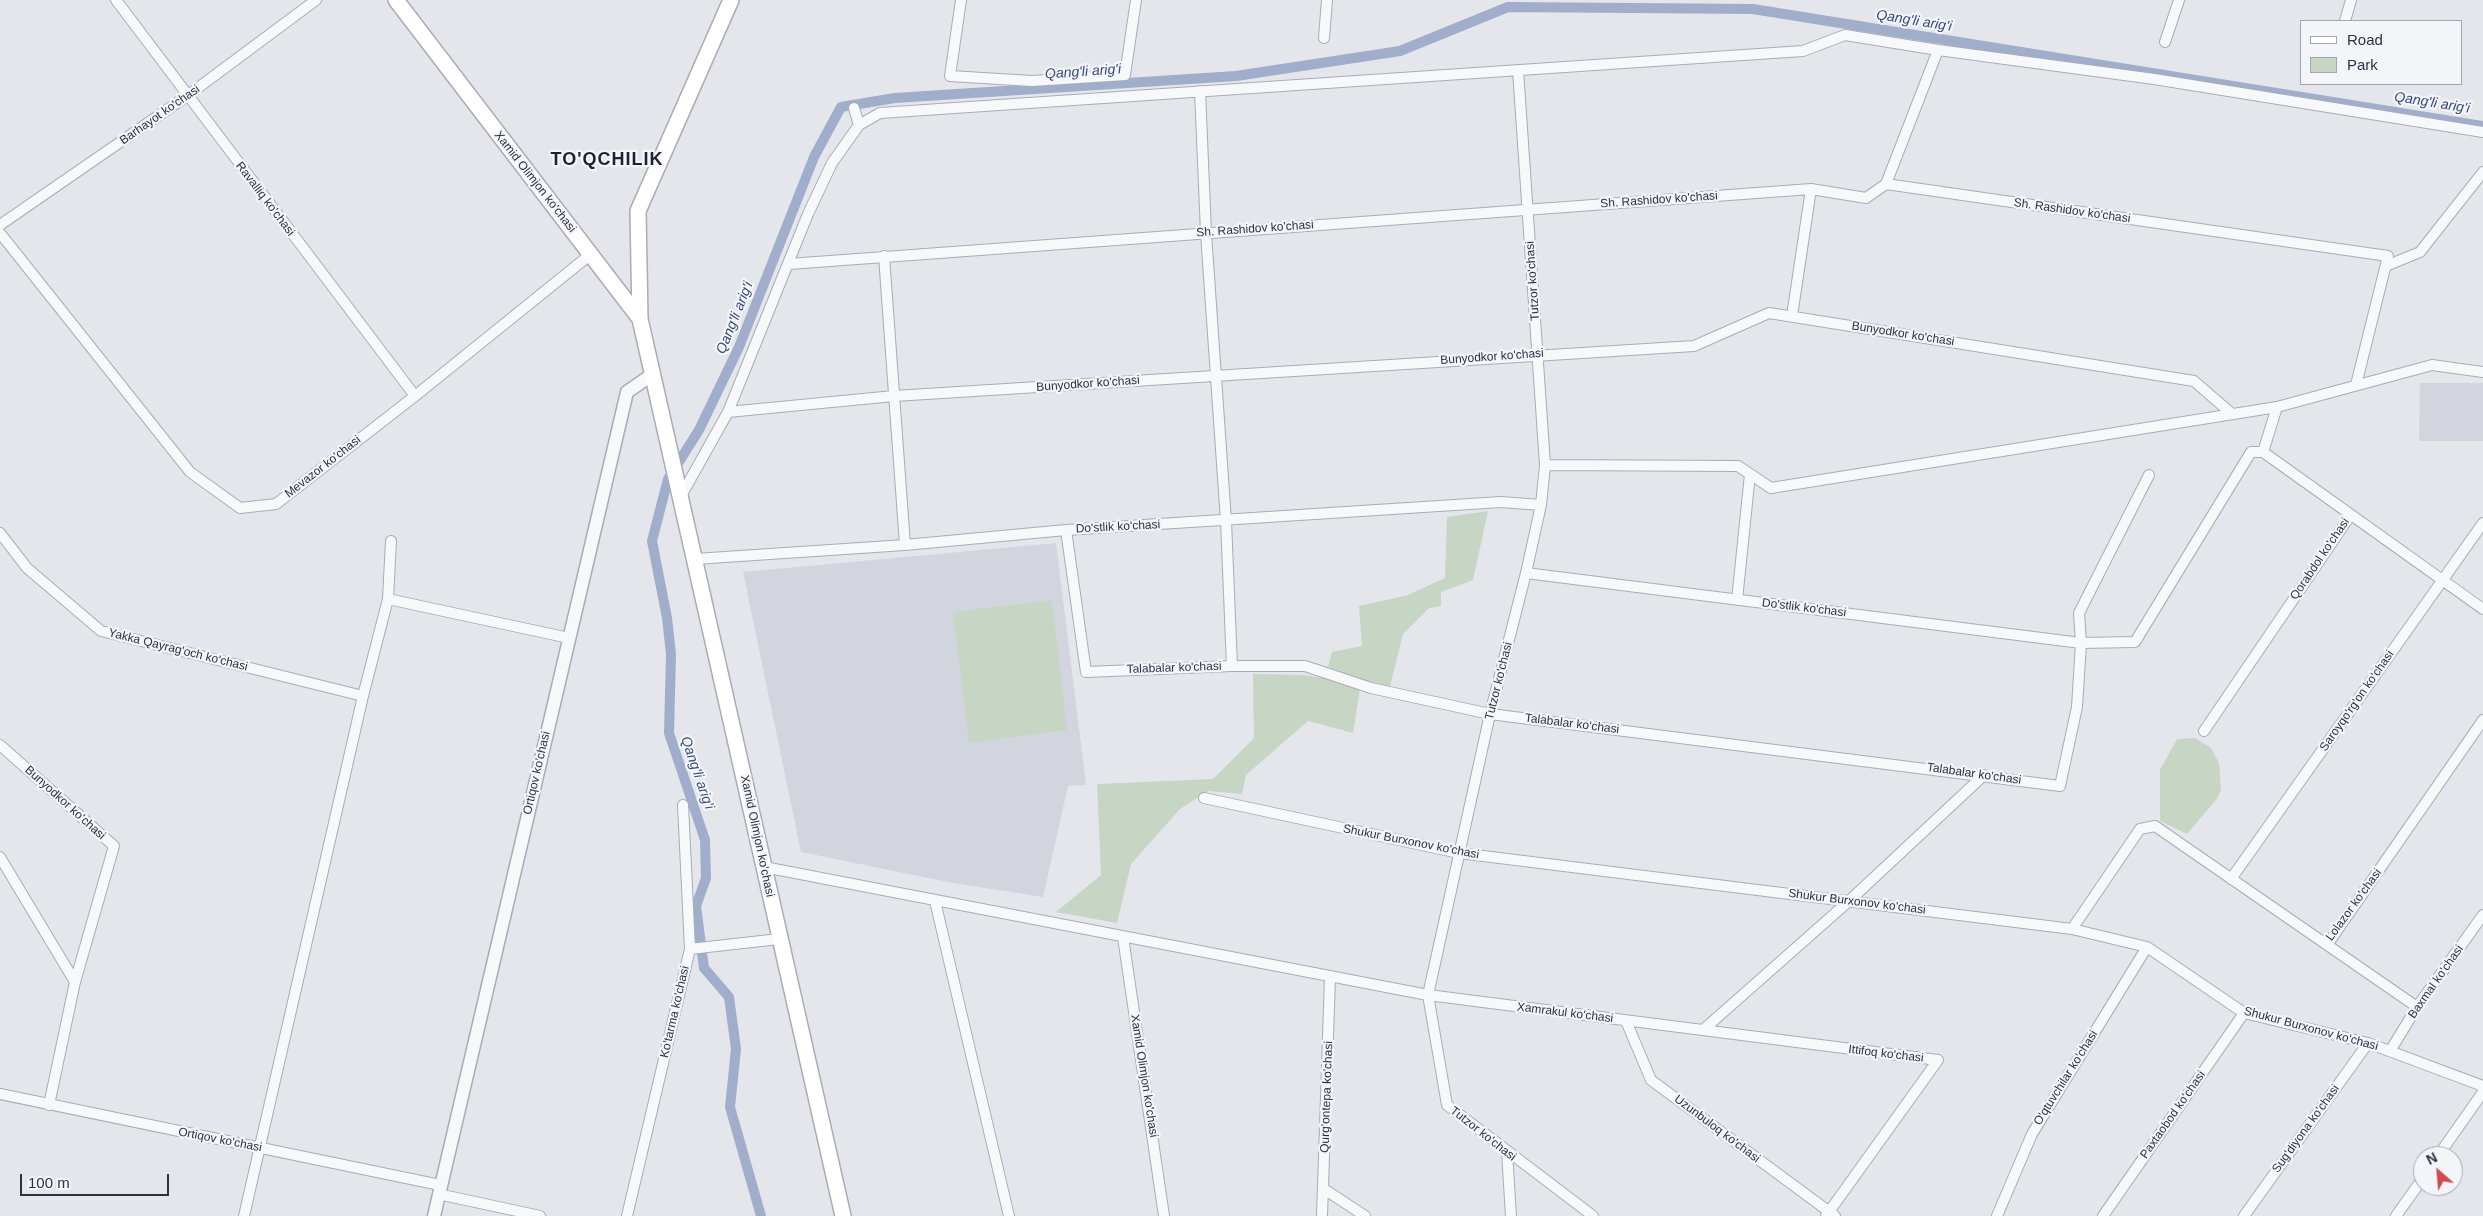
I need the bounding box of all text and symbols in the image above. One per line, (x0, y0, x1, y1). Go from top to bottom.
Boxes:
water label: Qang'li arig'i (1875, 7, 1953, 35)
legend (2300, 20, 2463, 85)
text: Road (2347, 31, 2383, 48)
text: Park (2347, 56, 2378, 73)
water label: Qang'li arig'i (1044, 61, 1122, 83)
street label: Barhayot ko'chasi (117, 82, 203, 148)
water label: Qang'li arig'i (2393, 89, 2471, 117)
street label: Xamid Olimjon ko'chasi (491, 129, 579, 235)
district label: TO'QCHILIK (549, 149, 665, 171)
street label: Ravalliq ko'chasi (232, 159, 298, 239)
street label: Sh. Rashidov ko'chasi (1600, 189, 1718, 211)
street label: Sh. Rashidov ko'chasi (2013, 196, 2131, 226)
street label: Sh. Rashidov ko'chasi (1196, 218, 1314, 240)
street label: Tutzor ko'chasi (1523, 241, 1543, 321)
water label: Qang'li arig'i (713, 280, 757, 356)
street label: Bunyodkor ko'chasi (1851, 319, 1955, 349)
street label: Bunyodkor ko'chasi (1440, 346, 1544, 368)
street label: Bunyodkor ko'chasi (1036, 373, 1140, 395)
street label: Mevazor ko'chasi (282, 433, 364, 501)
street label: Qorabdol ko'chasi (2287, 515, 2353, 603)
street label: Do'stlik ko'chasi (1075, 518, 1161, 536)
street label: Do'stlik ko'chasi (1761, 596, 1847, 620)
street label: Yakka Qayrag'och ko'chasi (107, 626, 249, 674)
street label: Tutzor ko'chasi (1482, 641, 1516, 721)
street label: Saroyqo'rg'on ko'chasi (2317, 648, 2397, 754)
street label: Talabalar ko'chasi (1126, 659, 1222, 677)
street label: Talabalar ko'chasi (1524, 711, 1620, 737)
street label: Ortiqov ko'chasi (520, 730, 554, 816)
water label: Qang'li arig'i (677, 734, 717, 812)
street label: Talabalar ko'chasi (1926, 760, 2022, 788)
street label: Bunyodkor ko'chasi (22, 763, 108, 843)
street label: Xamid Olimjon ko'chasi (737, 774, 777, 898)
street label: Shukur Burxonov ko'chasi (1342, 822, 1480, 862)
street label: Lolazor ko'chasi (2323, 866, 2385, 944)
street label: Shukur Burxonov ko'chasi (1787, 886, 1927, 918)
street label: Baxmal ko'chasi (2405, 943, 2467, 1021)
street label: Ko'tarma ko'chasi (657, 965, 693, 1059)
street label: Xamrakul ko'chasi (1516, 1000, 1614, 1026)
street label: Shukur Burxonov ko'chasi (2242, 1004, 2380, 1054)
street label: Xamid Olimjon ko'chasi (1127, 1013, 1161, 1139)
street label: O'qtuvchilar ko'chasi (2031, 1028, 2101, 1128)
street label: Qurg'ontepa ko'chasi (1318, 1041, 1336, 1153)
street label: Ittifoq ko'chasi (1848, 1042, 1924, 1066)
street label: Paxtaobod ko'chasi (2137, 1068, 2209, 1162)
street label: Sug'diyona ko'chasi (2269, 1082, 2343, 1176)
street label: Uzunbuloq ko'chasi (1671, 1092, 1763, 1166)
street label: Tutzor ko'chasi (1447, 1104, 1519, 1164)
street label: Ortiqov ko'chasi (177, 1125, 263, 1155)
north arrow (2413, 1146, 2463, 1196)
text: N (2424, 1149, 2440, 1168)
scale bar (22, 1164, 171, 1196)
text: 100 m (28, 1174, 70, 1191)

